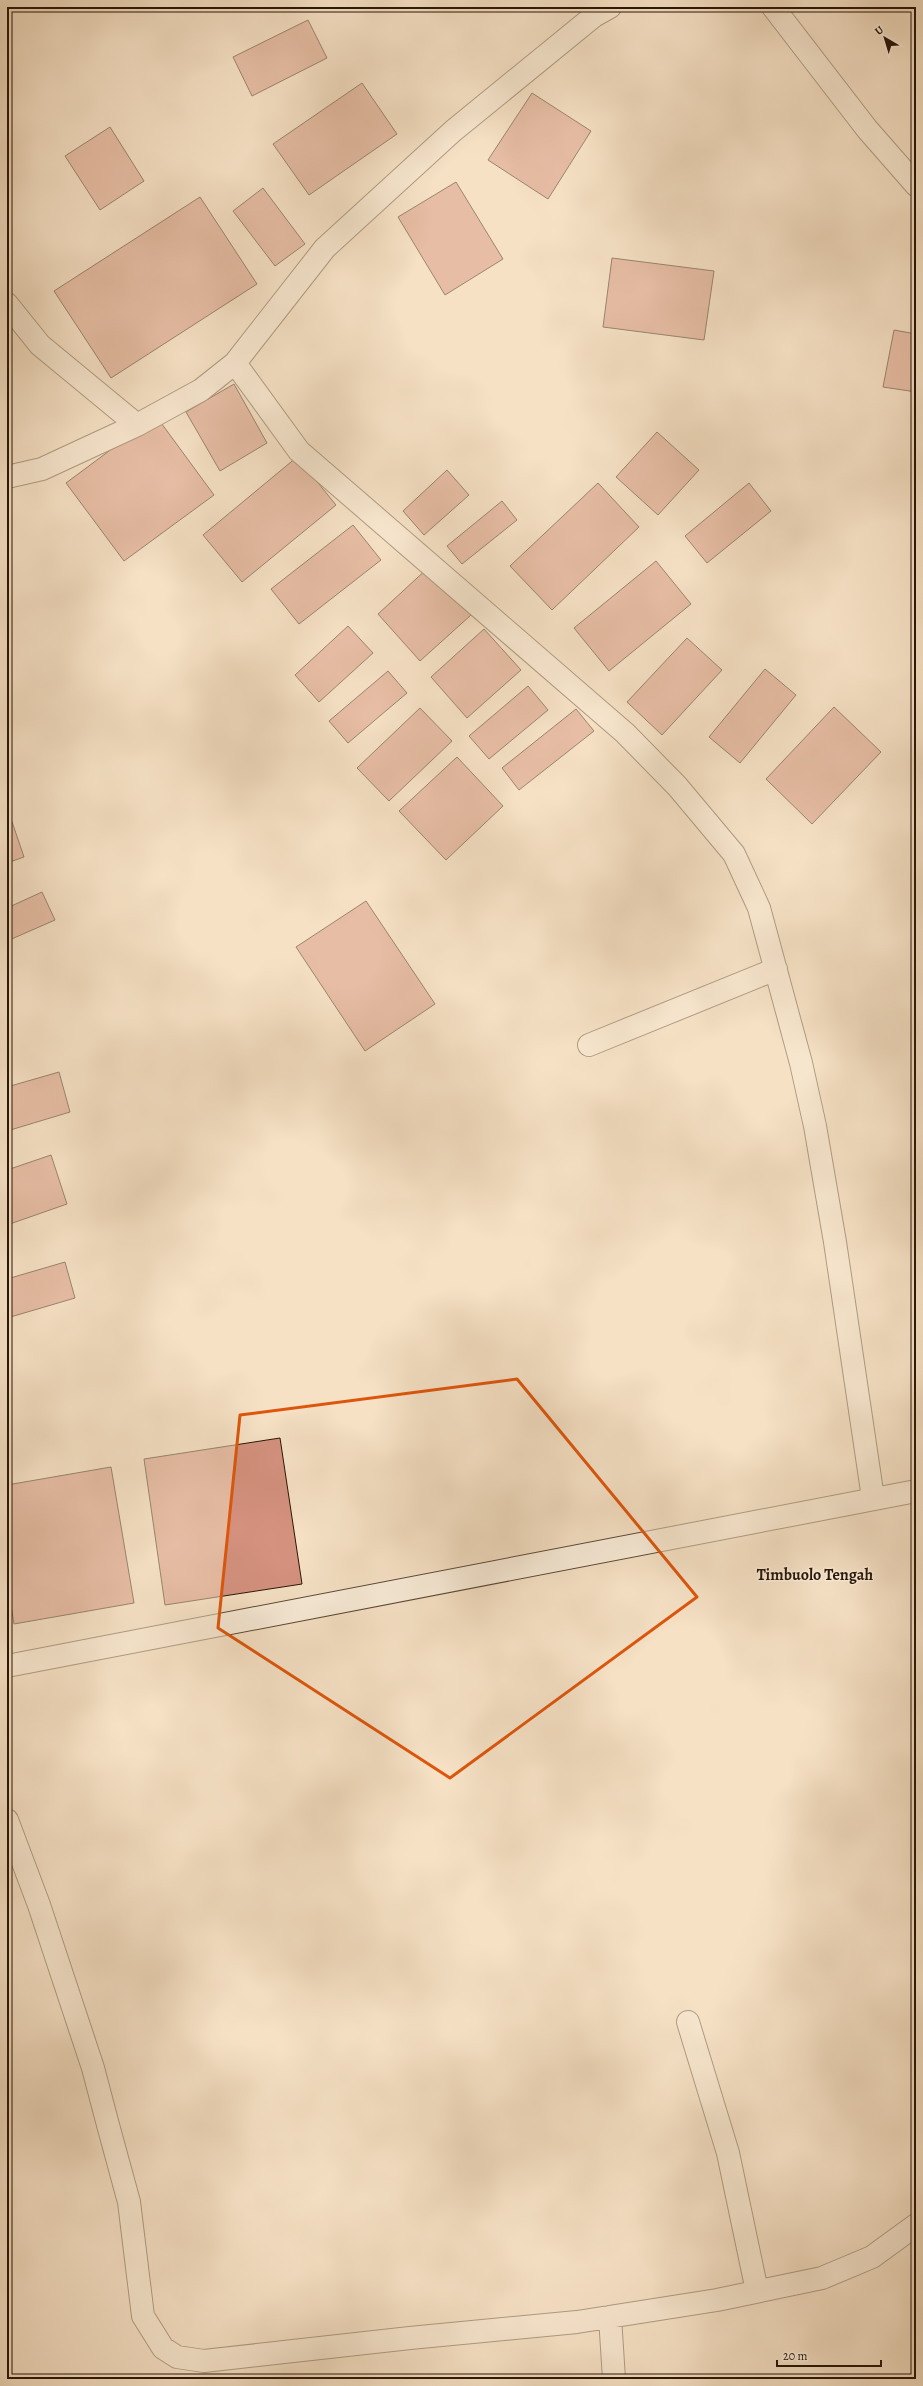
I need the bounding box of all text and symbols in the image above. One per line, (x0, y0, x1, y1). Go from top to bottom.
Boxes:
north arrow (865, 18, 905, 58)
text: U (872, 22, 887, 39)
district label: Timbuolo Tengah (757, 1564, 874, 1586)
scale bar (777, 2342, 881, 2368)
text: 20 m (783, 2348, 807, 2364)

